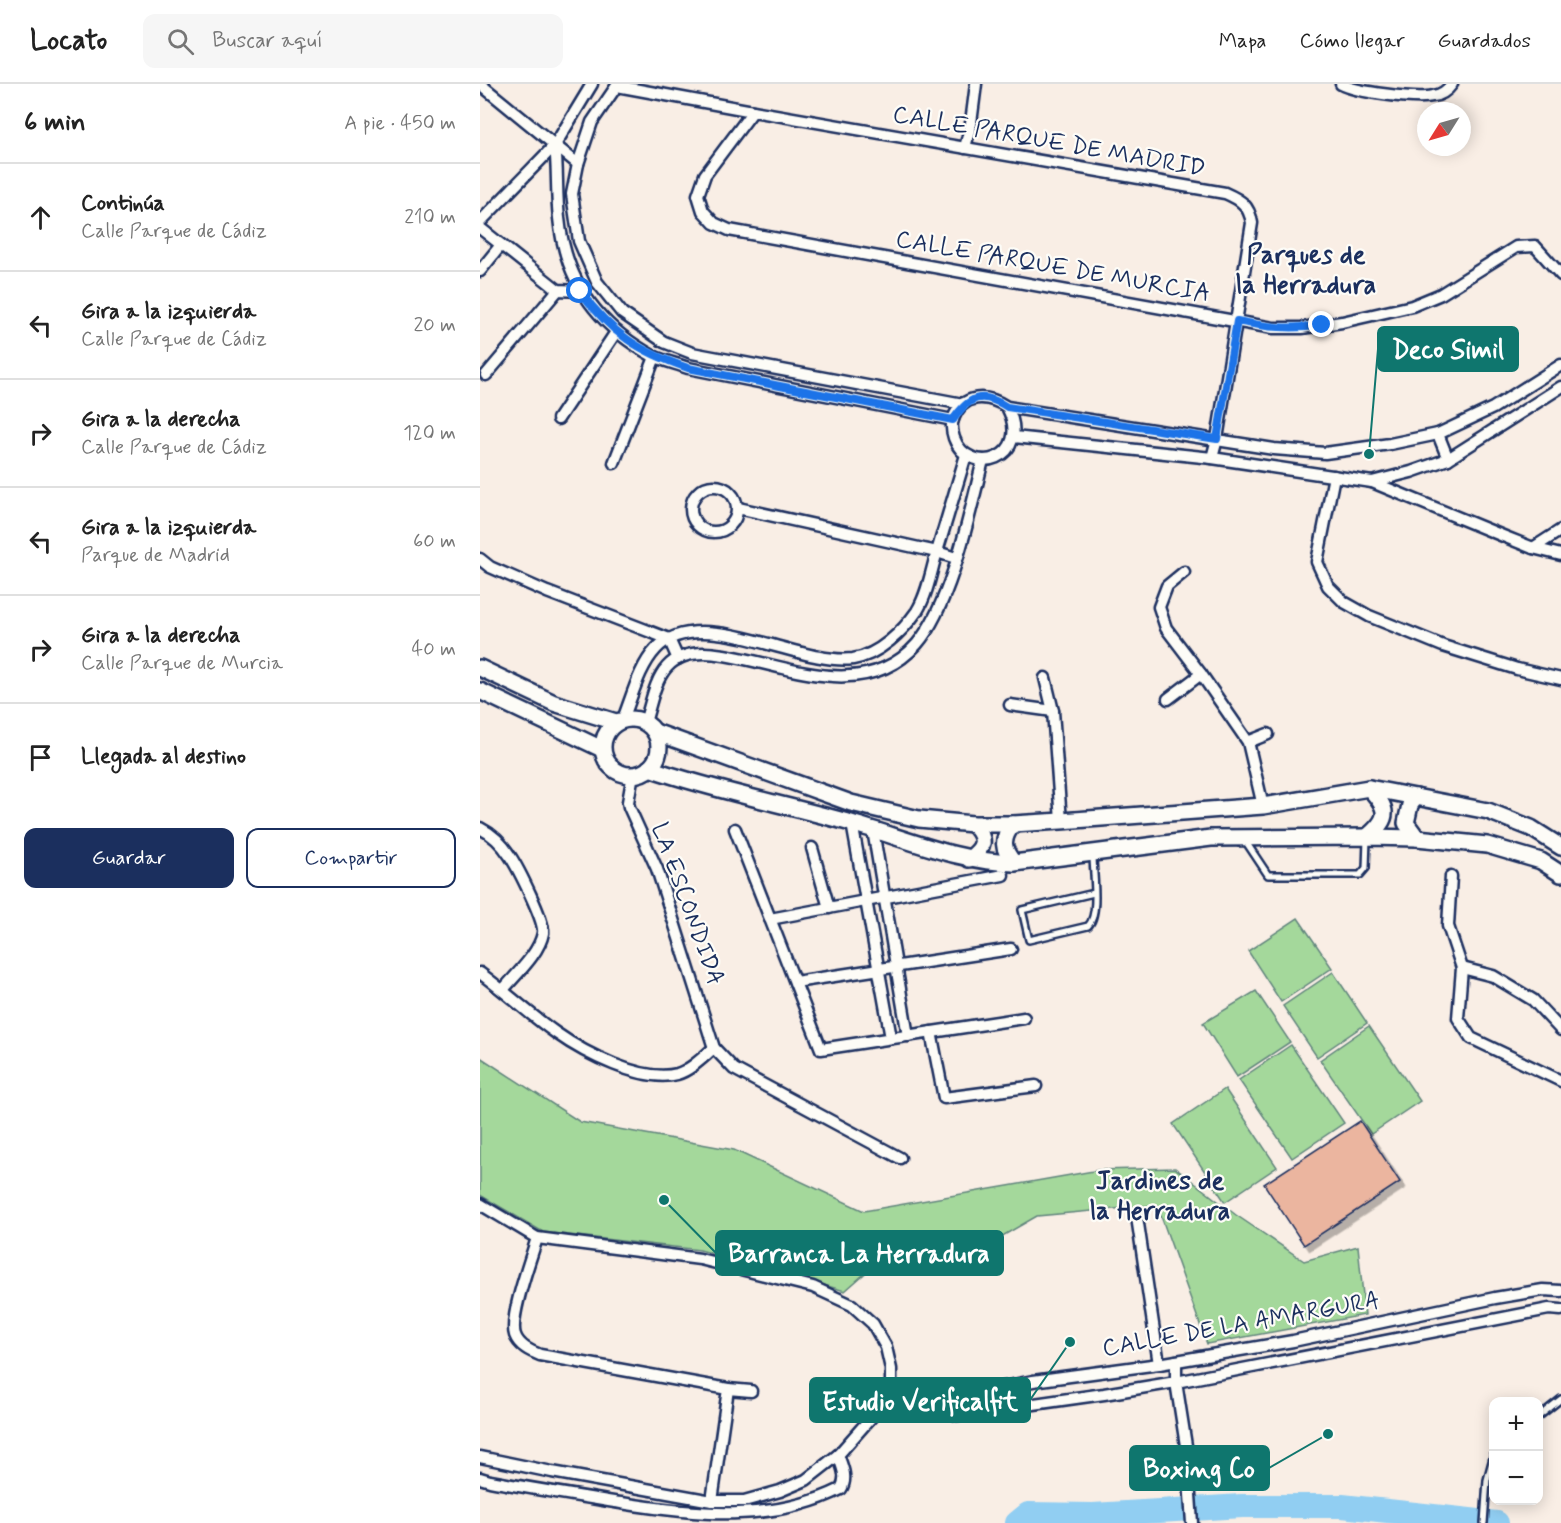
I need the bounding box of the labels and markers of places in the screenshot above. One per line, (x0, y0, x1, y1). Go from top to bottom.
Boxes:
callout: Deco Simil (1378, 327, 1518, 371)
callout: Barranca La Herradura (716, 1231, 1003, 1275)
callout: Estudio Verificalfit (810, 1378, 1030, 1422)
callout: Boxing Co (1130, 1446, 1269, 1490)

